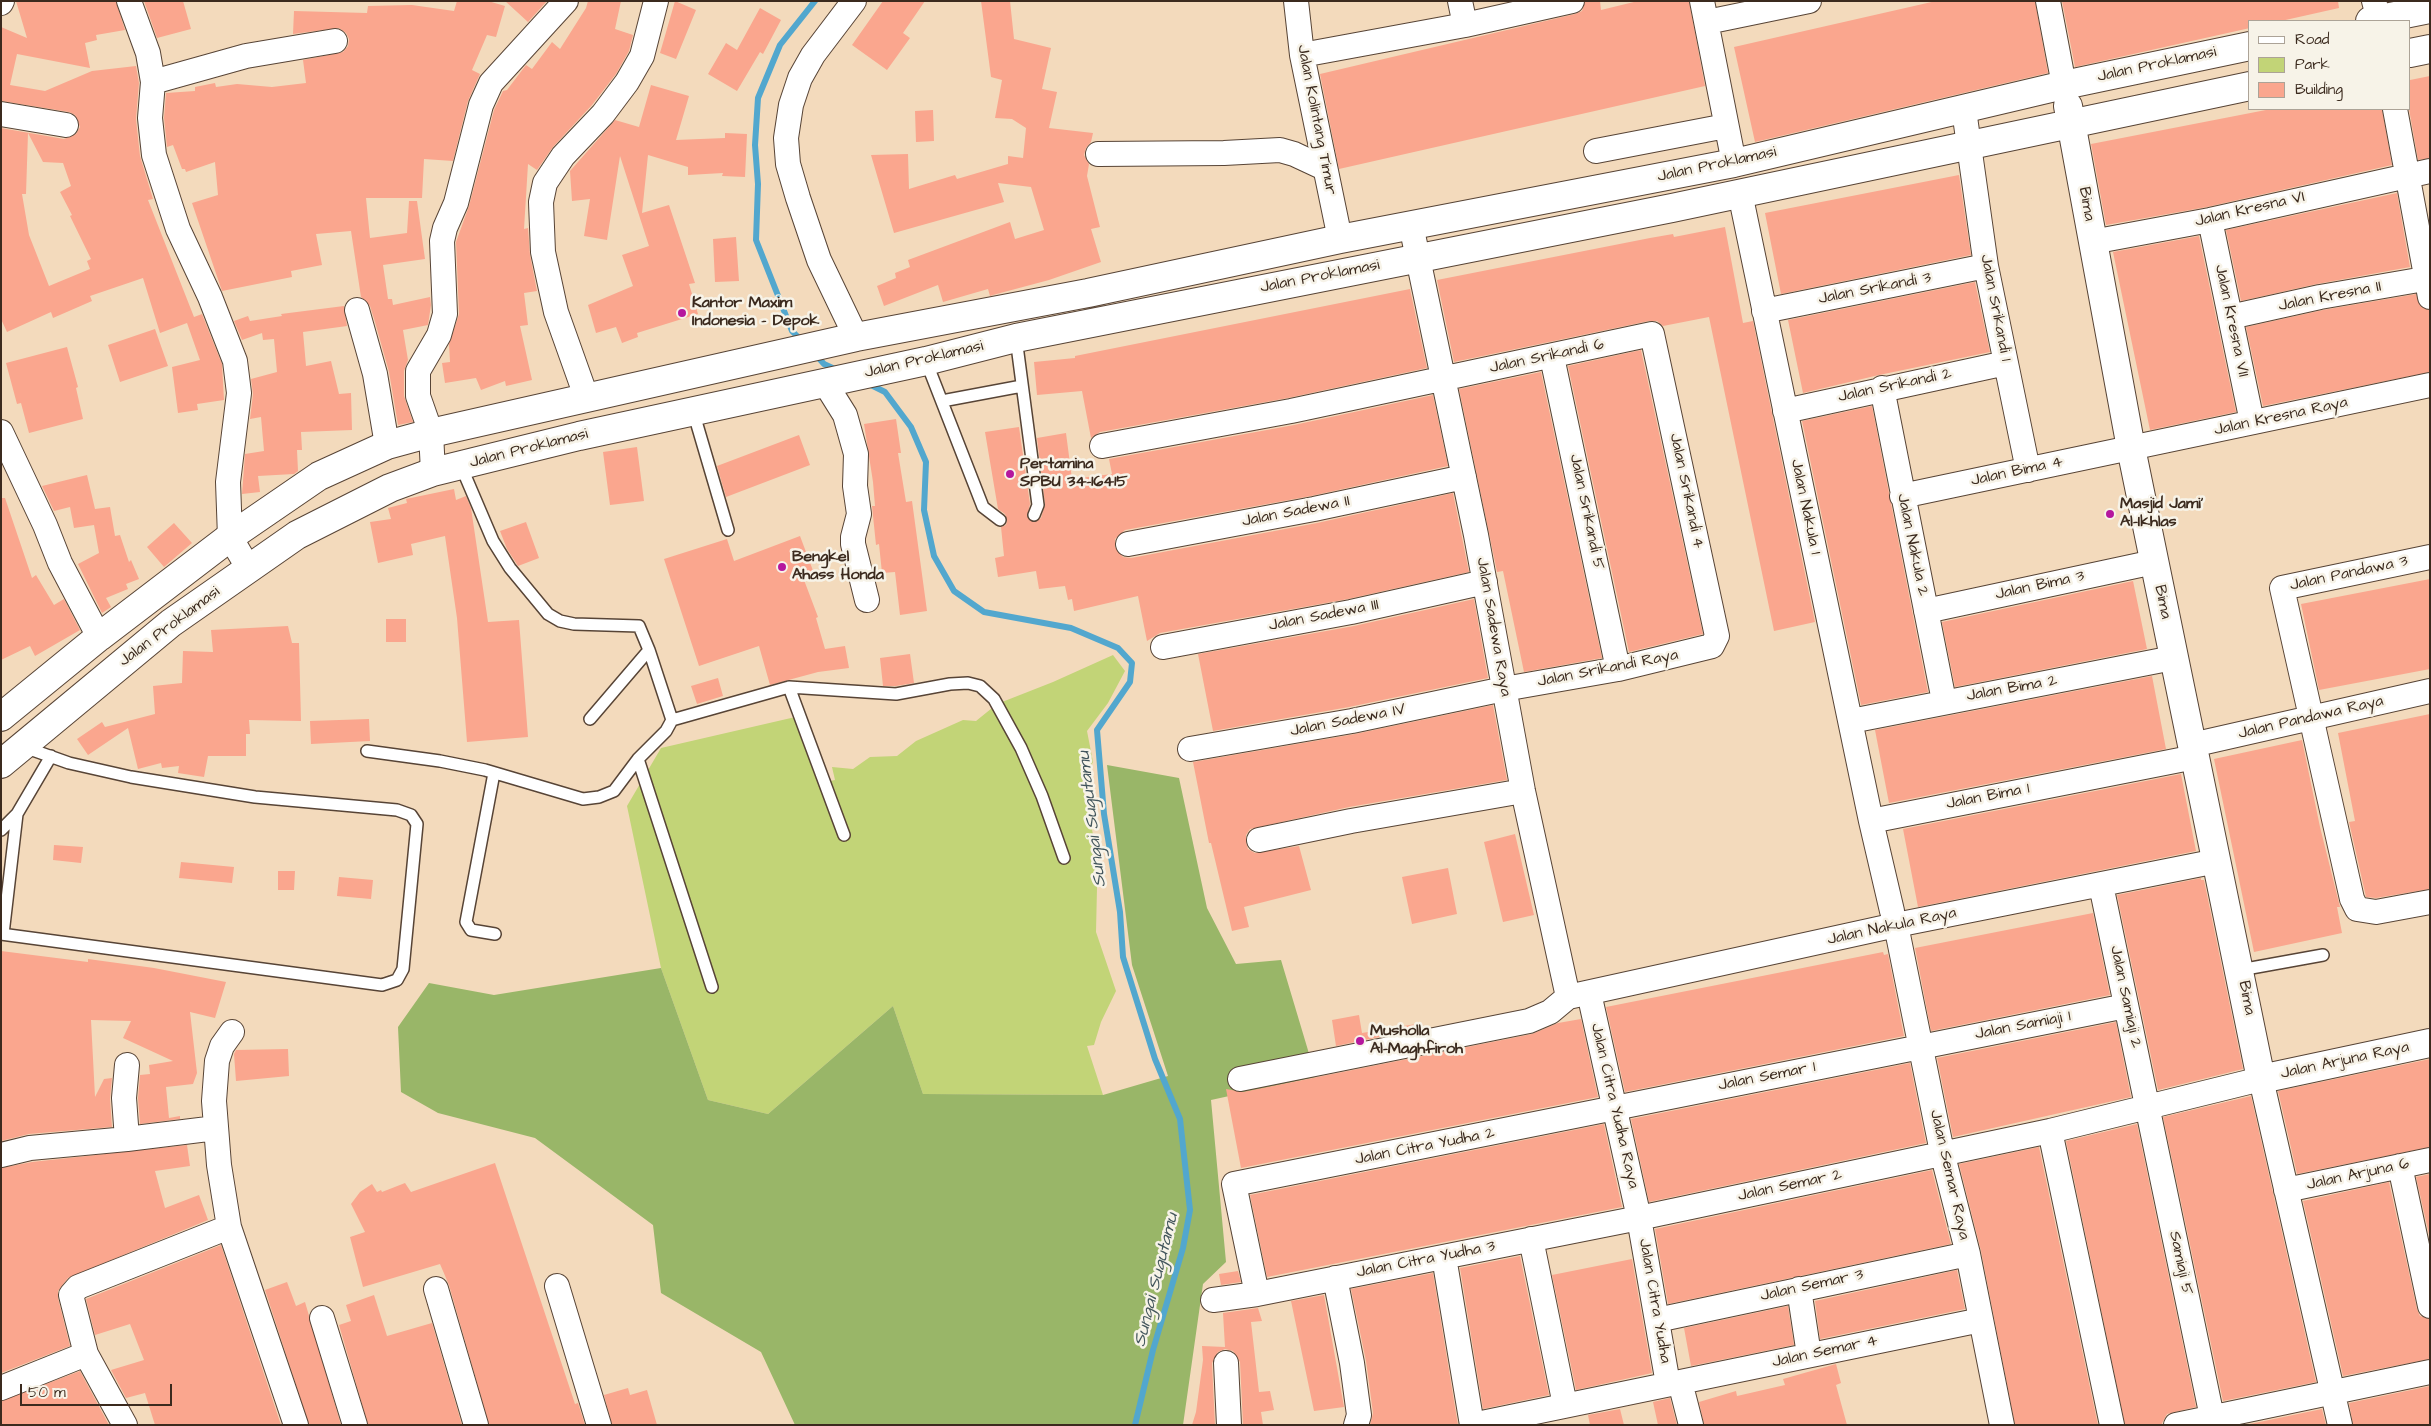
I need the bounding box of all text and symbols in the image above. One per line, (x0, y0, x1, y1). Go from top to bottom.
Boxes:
legend (2248, 20, 2411, 110)
text: Road (2295, 29, 2329, 50)
street label: Jalan Kolintang Timur (1292, 43, 1340, 197)
street label: Jalan Proklamasi (2096, 43, 2218, 87)
text: Park (2295, 54, 2330, 75)
text: Building (2295, 79, 2343, 100)
street label: Jalan Proklamasi (1656, 143, 1778, 187)
street label: Bima (2074, 185, 2098, 223)
street label: Jalan Kresna VI (2193, 188, 2307, 232)
street label: Jalan Srikandi 1 (1975, 253, 2015, 363)
street label: Jalan Proklamasi (1259, 256, 1381, 298)
street label: Jalan Kresna VII (2210, 263, 2252, 379)
street label: Jalan Srikandi 3 (1817, 269, 1933, 309)
street label: Jalan Kresna II (2277, 278, 2383, 316)
place label: Kantor Maxim Indonesia - Depok (692, 294, 819, 332)
marker: Kantor Maxim Indonesia - Depok (676, 307, 688, 319)
street label: Jalan Srikandi 6 (1488, 336, 1606, 378)
street label: Jalan Proklamasi (863, 337, 985, 383)
street label: Jalan Srikandi 2 (1837, 365, 1953, 407)
street label: Jalan Kresna Raya (2213, 393, 2349, 441)
street label: Jalan Proklamasi (468, 425, 590, 473)
street label: Jalan Srikandi 4 (1664, 432, 1708, 550)
street label: Jalan Srikandi 5 (1564, 453, 1608, 571)
street label: Jalan Bima 4 (1969, 453, 2065, 491)
place label: Pertamina SPBU 34-16415 (1020, 455, 1128, 493)
street label: Jalan Nakula 1 (1786, 458, 1824, 556)
marker: Pertamina SPBU 34-16415 (1004, 468, 1016, 480)
street label: Jalan Sadewa II (1241, 492, 1351, 532)
street label: Jalan Nakula 2 (1892, 492, 1932, 598)
place label: Masjid Jami' Al-Ikhlas (2120, 495, 2203, 533)
marker: Masjid Jami' Al-Ikhlas (2104, 508, 2116, 520)
place label: Bengkel Ahass Honda (792, 548, 884, 586)
street label: Jalan Pandawa 3 (2288, 552, 2410, 596)
street label: Jalan Sadewa Raya (1471, 556, 1515, 698)
marker: Bengkel Ahass Honda (776, 561, 788, 573)
street label: Jalan Bima 3 (1994, 567, 2086, 605)
street label: Jalan Proklamasi (116, 583, 224, 671)
street label: Bima (2149, 583, 2175, 621)
street label: Jalan Sadewa III (1267, 596, 1381, 636)
street label: Jalan Srikandi Raya (1536, 646, 1680, 692)
street label: Jalan Bima 2 (1965, 672, 2059, 706)
street label: Jalan Pandawa Raya (2237, 692, 2385, 744)
street label: Jalan Sadewa IV (1289, 700, 1407, 742)
water label: Sungai Sugutamu (1074, 750, 1112, 888)
street label: Jalan Bima 1 (1945, 780, 2031, 814)
street label: Jalan Nakula Raya (1826, 904, 1958, 950)
street label: Jalan Samiaji 2 (2105, 944, 2145, 1050)
street label: Bima (2233, 979, 2259, 1017)
street label: Jalan Samiaji 1 (1974, 1007, 2072, 1045)
street label: Jalan Citra Yudha Raya (1586, 1021, 1642, 1191)
place label: Musholla Al-Maghfiroh (1370, 1022, 1463, 1060)
marker: Musholla Al-Maghfiroh (1354, 1035, 1366, 1047)
street label: Jalan Arjuna Raya (2279, 1038, 2411, 1084)
street label: Jalan Semar 1 (1717, 1058, 1817, 1096)
street label: Jalan Semar Raya (1925, 1108, 1973, 1242)
street label: Jalan Citra Yudha 2 (1354, 1124, 1496, 1170)
street label: Jalan Arjuna 6 (2305, 1155, 2411, 1195)
street label: Jalan Semar 2 (1736, 1166, 1844, 1206)
water label: Sungai Sugutamu (1130, 1211, 1184, 1349)
street label: Samiaji 5 (2164, 1229, 2196, 1297)
street label: Jalan Citra Yudha 3 (1355, 1237, 1497, 1283)
street label: Jalan Citra Yudha (1634, 1237, 1674, 1365)
street label: Jalan Semar 3 (1759, 1266, 1865, 1306)
street label: Jalan Semar 4 (1771, 1331, 1879, 1373)
scale bar (22, 1374, 175, 1406)
text: 50 m (28, 1382, 66, 1403)

